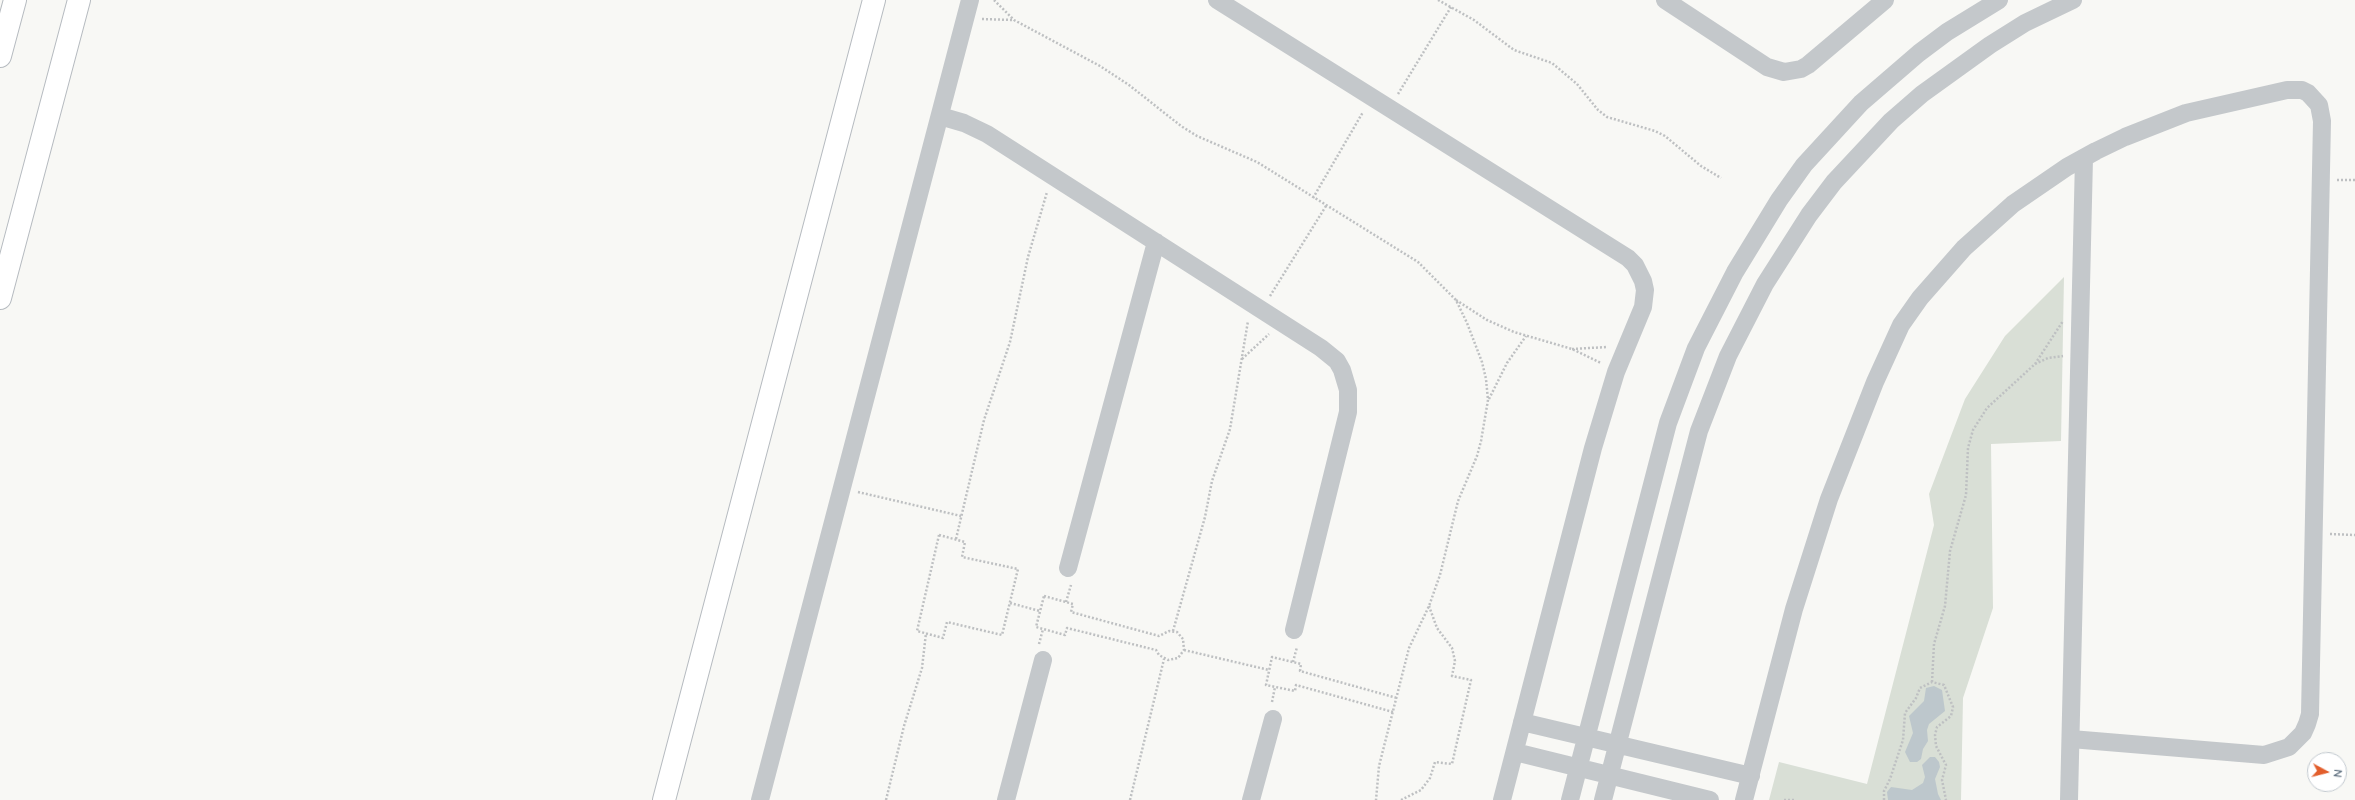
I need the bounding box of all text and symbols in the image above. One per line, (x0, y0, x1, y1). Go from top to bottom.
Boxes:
north arrow (2307, 752, 2347, 792)
text: N (2330, 768, 2345, 778)

